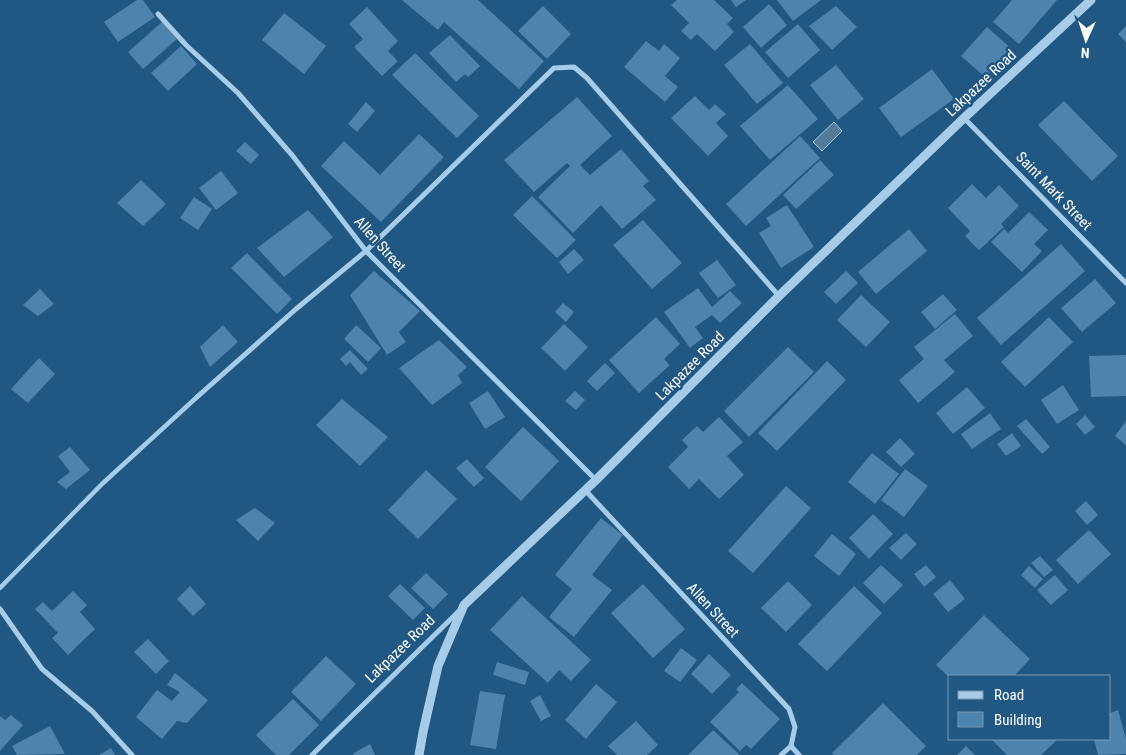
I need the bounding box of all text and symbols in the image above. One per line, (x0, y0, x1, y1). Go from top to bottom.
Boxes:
north arrow (1061, 15, 1111, 65)
text: N (1081, 45, 1090, 61)
street label: Lakpazee Road (942, 46, 1020, 120)
street label: Saint Mark Street (1012, 148, 1096, 234)
street label: Allen Street (350, 213, 410, 275)
street label: Lakpazee Road (652, 328, 728, 404)
street label: Allen Street (683, 579, 743, 641)
street label: Lakpazee Road (361, 611, 439, 687)
legend (948, 675, 1111, 740)
text: Road (994, 686, 1024, 704)
text: Building (994, 711, 1042, 729)

